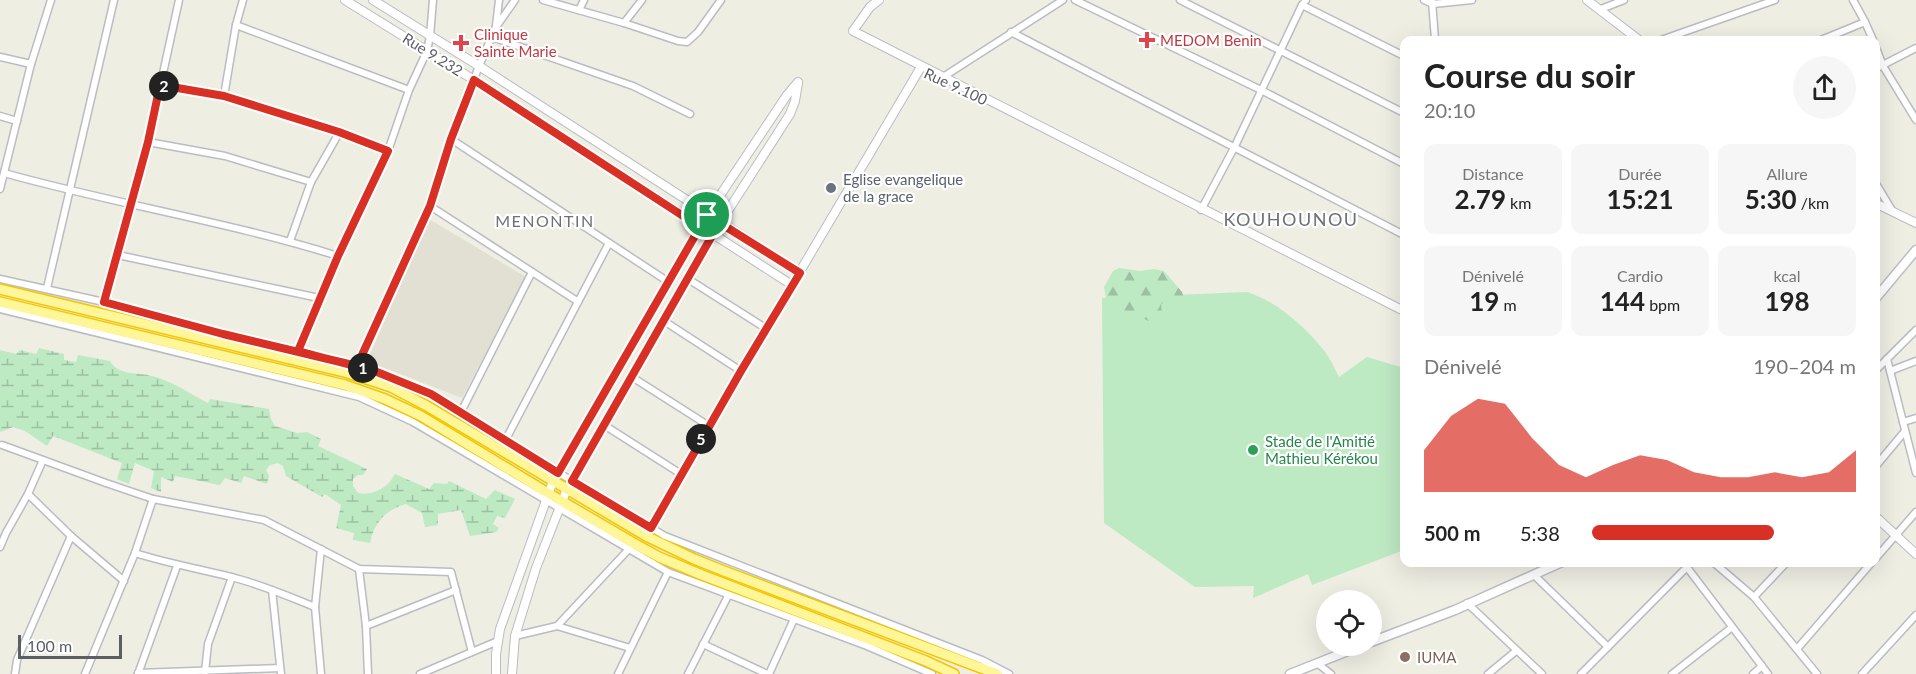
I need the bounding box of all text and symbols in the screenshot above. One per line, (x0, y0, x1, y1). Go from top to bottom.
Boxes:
place label: Clinique Sainte Marie (474, 25, 557, 60)
street label: Rue 9.232 (400, 28, 466, 80)
marker: MEDOM Benin (1138, 31, 1156, 49)
place label: MEDOM Benin (1160, 31, 1262, 49)
marker: Clinique Sainte Marie (452, 34, 470, 52)
text: Course du soir (1424, 55, 1635, 95)
button: share (1793, 56, 1856, 119)
street label: Rue 9.100 (922, 64, 991, 109)
pin: 2 (149, 71, 179, 101)
text: 2 (159, 76, 169, 95)
text: 20:10 (1424, 98, 1475, 122)
text: Distance (1462, 164, 1524, 183)
text: Durée (1618, 164, 1662, 183)
text: Allure (1766, 164, 1808, 183)
place label: Eglise evangelique de la grace (843, 170, 963, 205)
marker: Eglise evangelique de la grace (824, 181, 838, 195)
text: 2.79 (1455, 183, 1506, 215)
text: 15:21 (1606, 183, 1674, 215)
text: 5:30 (1745, 183, 1797, 215)
pin (681, 189, 732, 240)
text: km (1506, 193, 1531, 212)
text: /km (1797, 193, 1829, 212)
icon: arrive (690, 198, 723, 231)
district label: KOUHOUNOU (1223, 208, 1359, 230)
district label: MENONTIN (495, 211, 595, 230)
text: Dénivelé (1462, 266, 1524, 285)
text: Cardio (1617, 266, 1663, 285)
text: kcal (1773, 266, 1801, 285)
text: 19 (1469, 285, 1499, 317)
text: 144 (1600, 285, 1645, 317)
text: 198 (1764, 285, 1810, 317)
text: m (1499, 295, 1517, 314)
text: bpm (1645, 295, 1680, 314)
pin: 1 (348, 353, 378, 383)
text: Dénivelé (1424, 354, 1501, 378)
text: 190–204 m (1753, 354, 1856, 378)
text: 1 (358, 358, 368, 377)
pin: 5 (686, 424, 716, 454)
text: 5 (696, 429, 706, 448)
place label: Stade de l'Amitié Mathieu Kérékou (1265, 432, 1378, 467)
marker: Stade de l'Amitié Mathieu Kérékou (1246, 443, 1260, 457)
text: 500 m (1424, 521, 1480, 545)
text: 5:38 (1520, 521, 1560, 545)
map controls (1316, 590, 1382, 656)
button: locate (1316, 590, 1382, 656)
scale bar (18, 632, 122, 660)
text: 100 m (27, 636, 72, 655)
place label: IUMA (1417, 648, 1457, 666)
marker: IUMA (1398, 650, 1412, 664)

